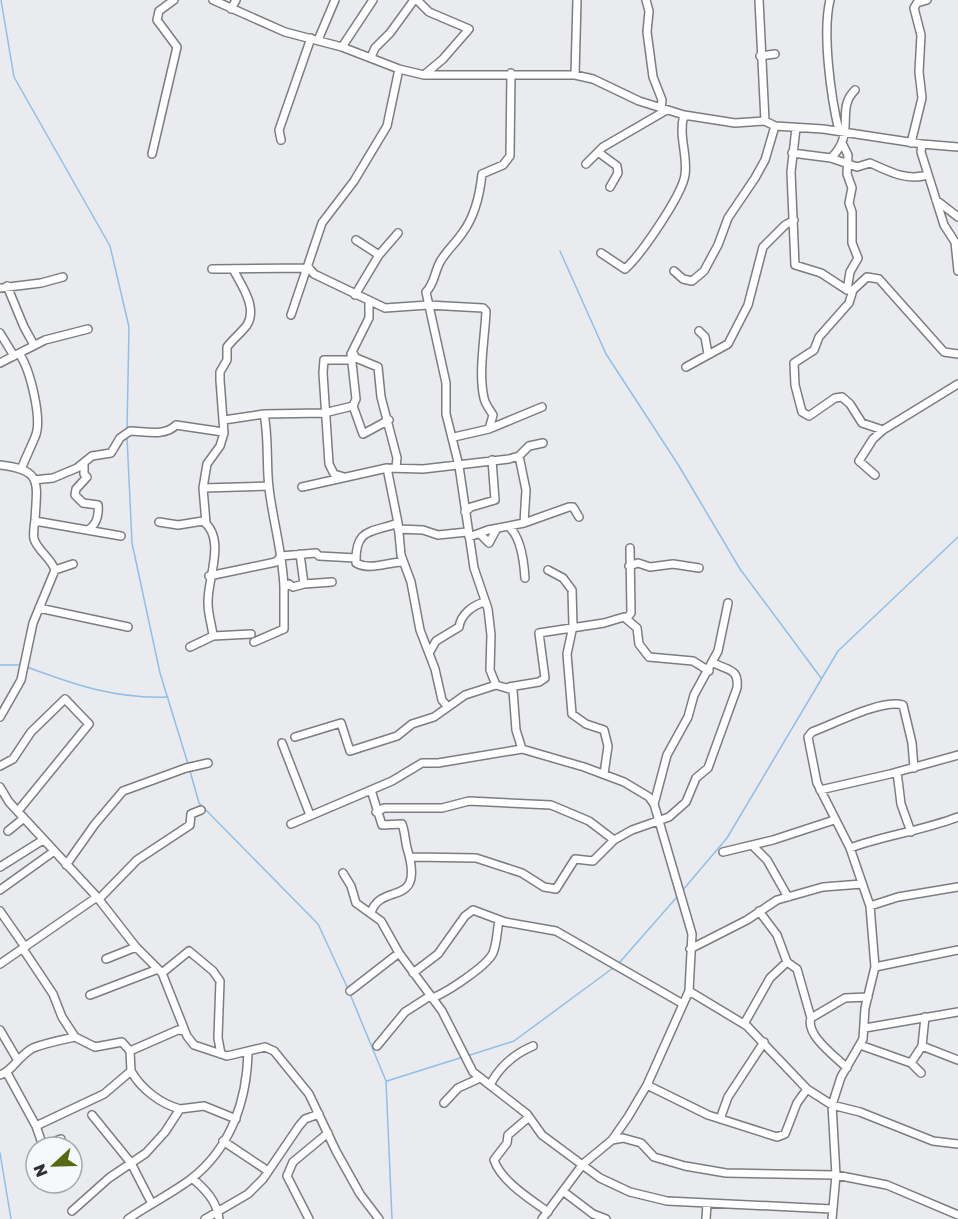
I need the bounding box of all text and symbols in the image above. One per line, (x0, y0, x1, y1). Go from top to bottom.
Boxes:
north arrow (24, 1135, 84, 1195)
text: N (29, 1161, 52, 1180)

